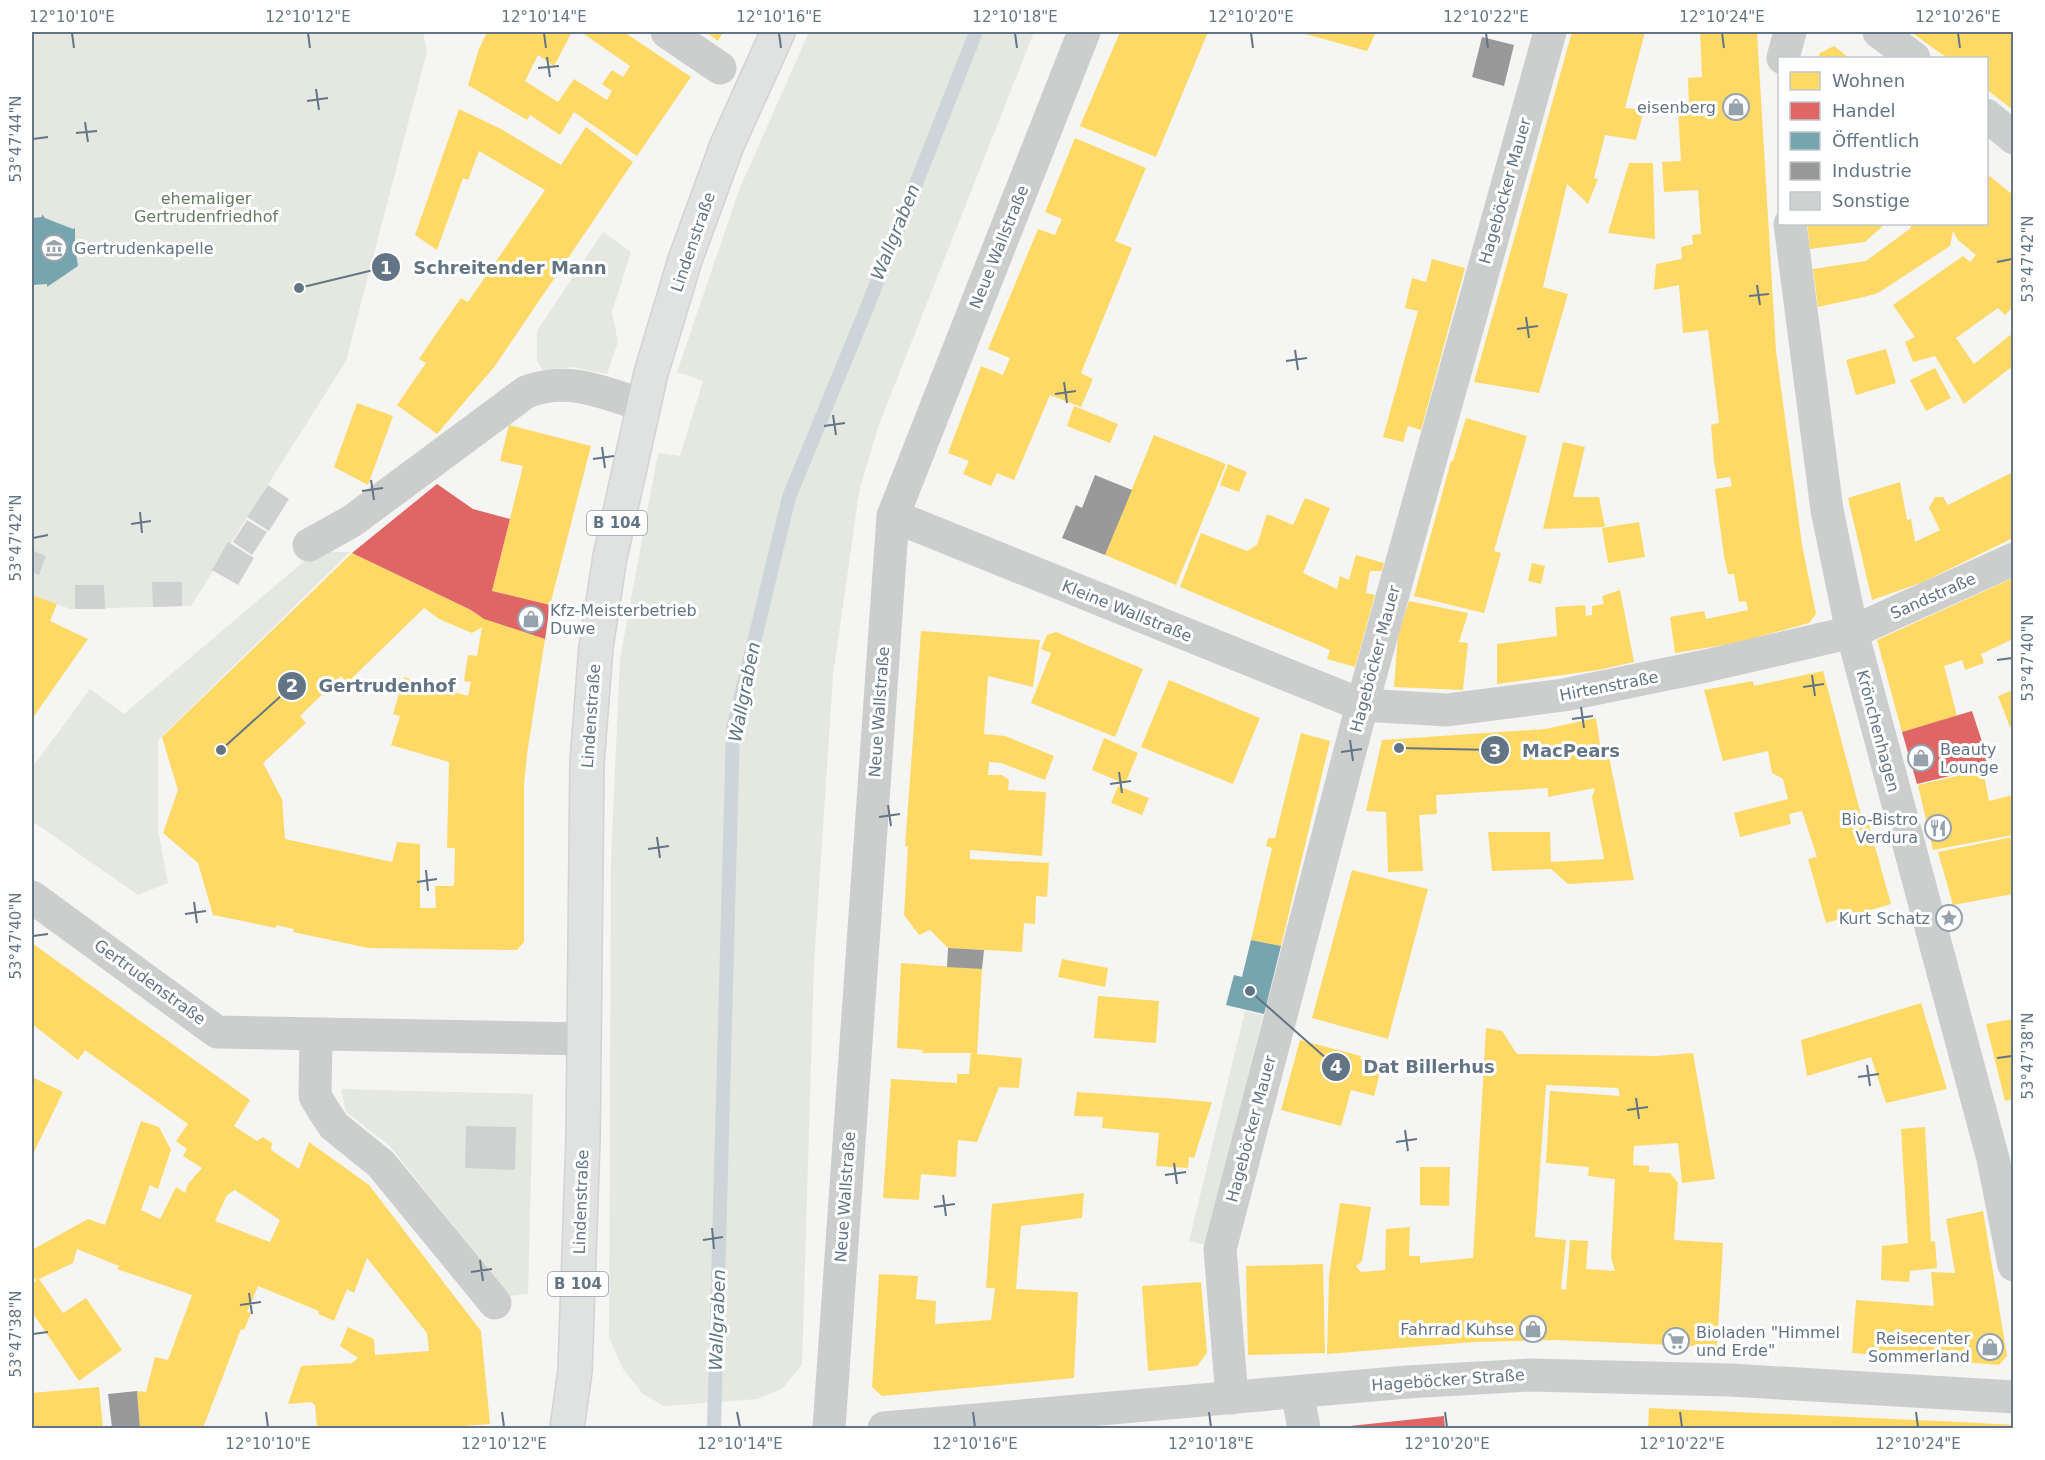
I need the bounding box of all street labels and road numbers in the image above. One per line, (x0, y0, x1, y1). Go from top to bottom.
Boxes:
street label: Hageböcker Mauer (1475, 115, 1535, 266)
street label: Neue Wallstraße (966, 183, 1032, 311)
street label: Lindenstraße (667, 189, 719, 295)
road number: B 104 (587, 511, 647, 535)
street label: Sandstraße (1887, 569, 1979, 623)
street label: Kleine Wallstraße (1059, 576, 1195, 646)
street label: Hageböcker Mauer (1346, 583, 1404, 734)
street label: Neue Wallstraße (865, 646, 893, 778)
street label: Lindenstraße (578, 663, 604, 769)
street label: Hirtenstraße (1558, 667, 1660, 705)
street label: Krönchenhagen (1853, 668, 1903, 794)
street label: Gertrudenstraße (91, 935, 209, 1029)
street label: Hageböcker Mauer (1222, 1053, 1280, 1204)
street label: Neue Wallstraße (831, 1131, 859, 1263)
street label: Lindenstraße (570, 1149, 592, 1255)
road number: B 104 (548, 1272, 608, 1296)
street label: Hageböcker Straße (1371, 1365, 1525, 1395)

